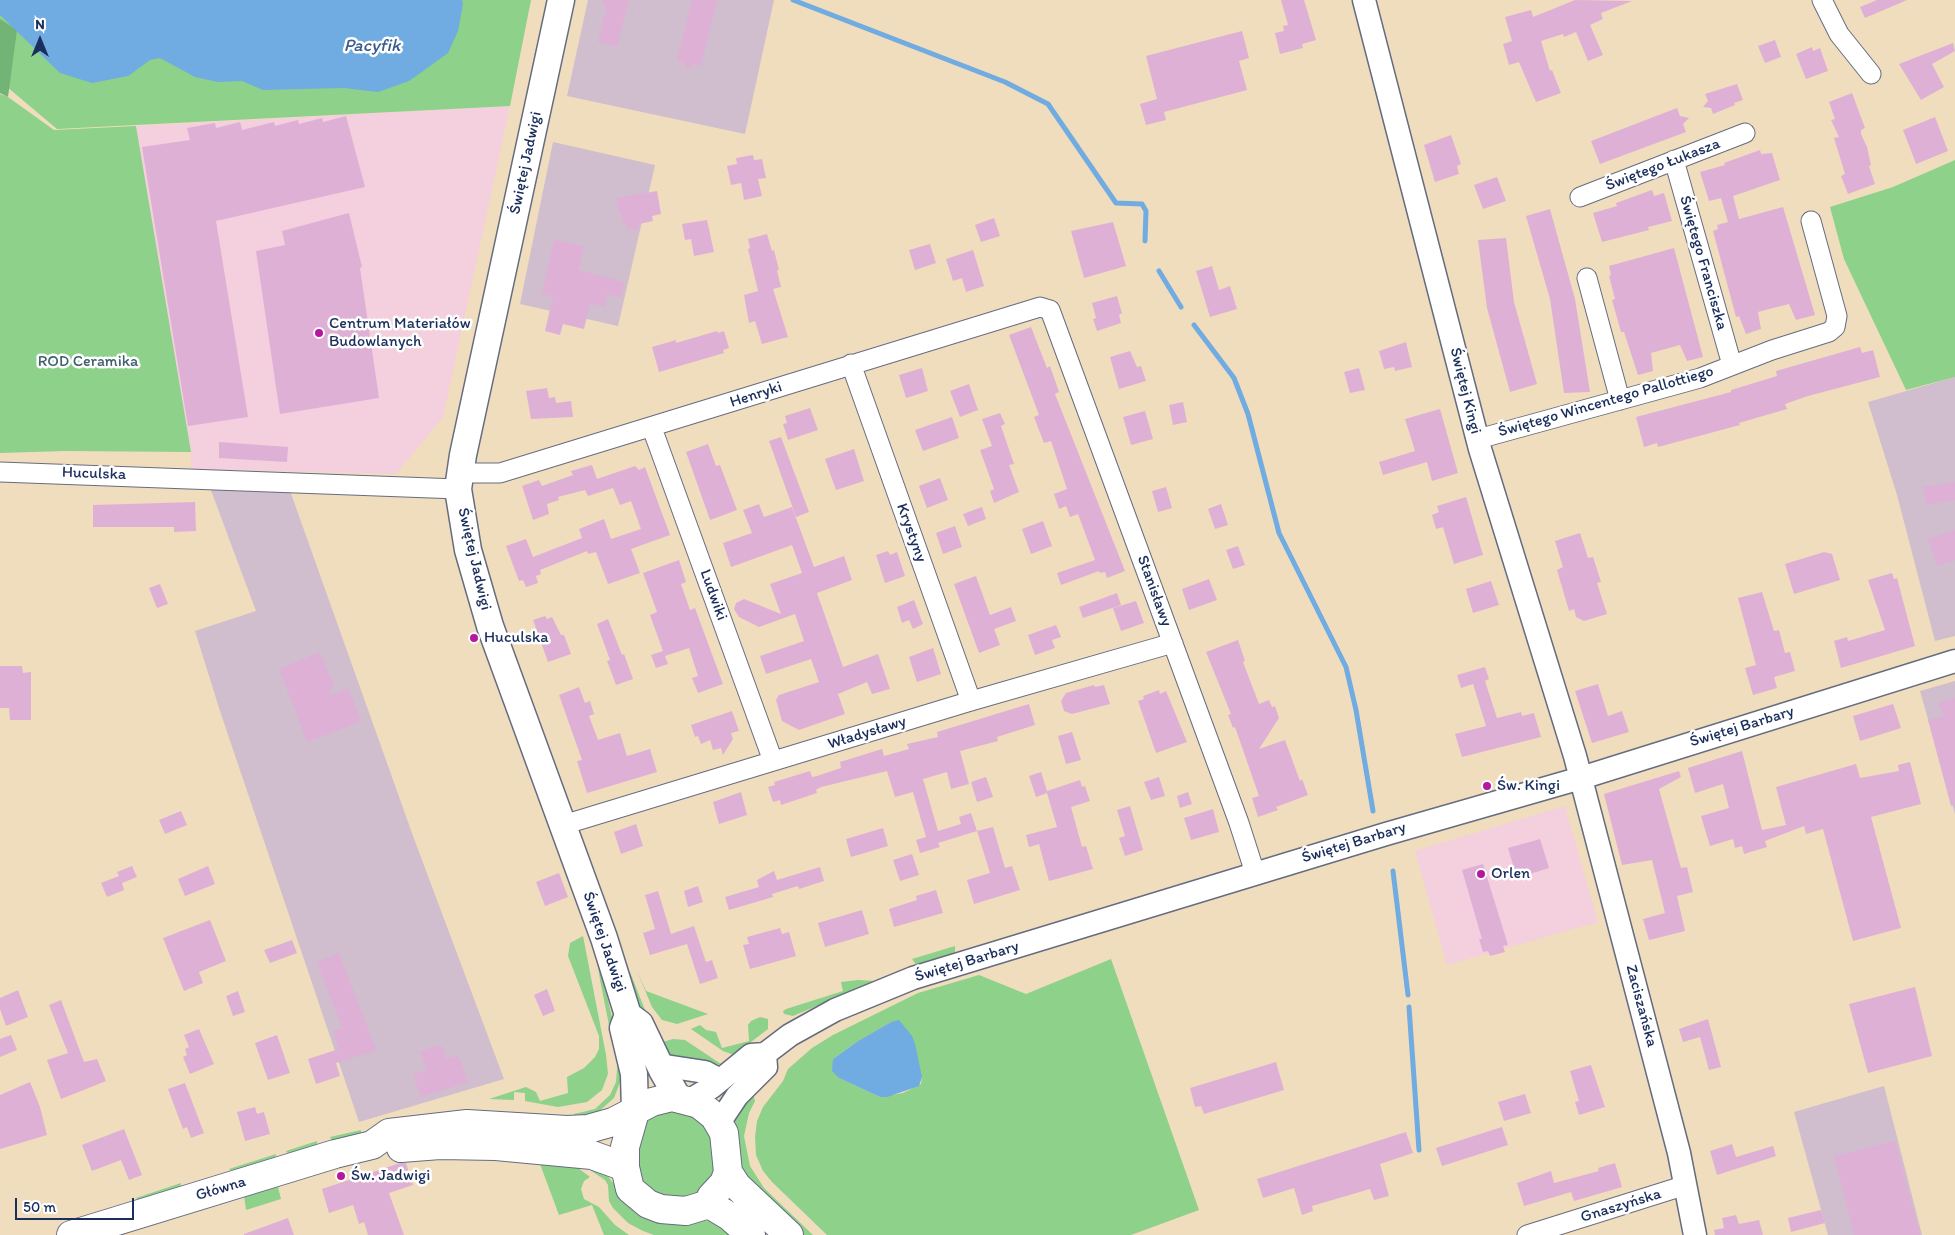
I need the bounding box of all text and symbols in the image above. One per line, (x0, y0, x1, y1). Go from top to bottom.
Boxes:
north arrow (15, 15, 65, 65)
text: N (35, 16, 45, 33)
water label: Pacyfik (344, 35, 400, 57)
street label: Świętej Jadwigi (506, 110, 546, 216)
street label: Świętego Łukasza (1603, 134, 1723, 196)
street label: Świętego Franciszka (1675, 194, 1731, 332)
place label: Centrum Materiałów Budowlanych (329, 314, 471, 352)
marker: Centrum Materiałów Budowlanych (313, 327, 325, 339)
street label: Świętej Kingi (1445, 346, 1485, 436)
park label: ROD Ceramika (38, 352, 138, 372)
street label: Świętego Wincentego Pallottiego (1496, 362, 1716, 442)
street label: Henryki (727, 378, 785, 412)
street label: Huculska (61, 463, 127, 485)
street label: Krystyny (892, 501, 930, 565)
street label: Świętej Jadwigi (453, 506, 495, 612)
street label: Stanisławy (1132, 553, 1176, 629)
street label: Ludwiki (695, 567, 731, 623)
place label: Huculska (484, 628, 548, 648)
marker: Huculska (468, 632, 480, 644)
street label: Świętej Barbary (1688, 702, 1796, 752)
street label: Władysławy (825, 712, 909, 754)
place label: Św. Kingi (1497, 776, 1560, 796)
marker: Św. Kingi (1481, 780, 1493, 792)
street label: Świętej Barbary (1300, 818, 1408, 868)
place label: Orlen (1491, 864, 1530, 884)
marker: Orlen (1475, 868, 1487, 880)
street label: Świętej Jadwigi (578, 889, 630, 995)
street label: Świętej Barbary (913, 937, 1021, 987)
street label: Zaciszańska (1621, 963, 1661, 1049)
place label: Św. Jadwigi (351, 1166, 430, 1186)
marker: Św. Jadwigi (335, 1170, 347, 1182)
street label: Główna (194, 1172, 248, 1206)
street label: Gnaszyńska (1578, 1185, 1664, 1227)
scale bar (18, 1188, 136, 1220)
text: 50 m (23, 1198, 56, 1216)

